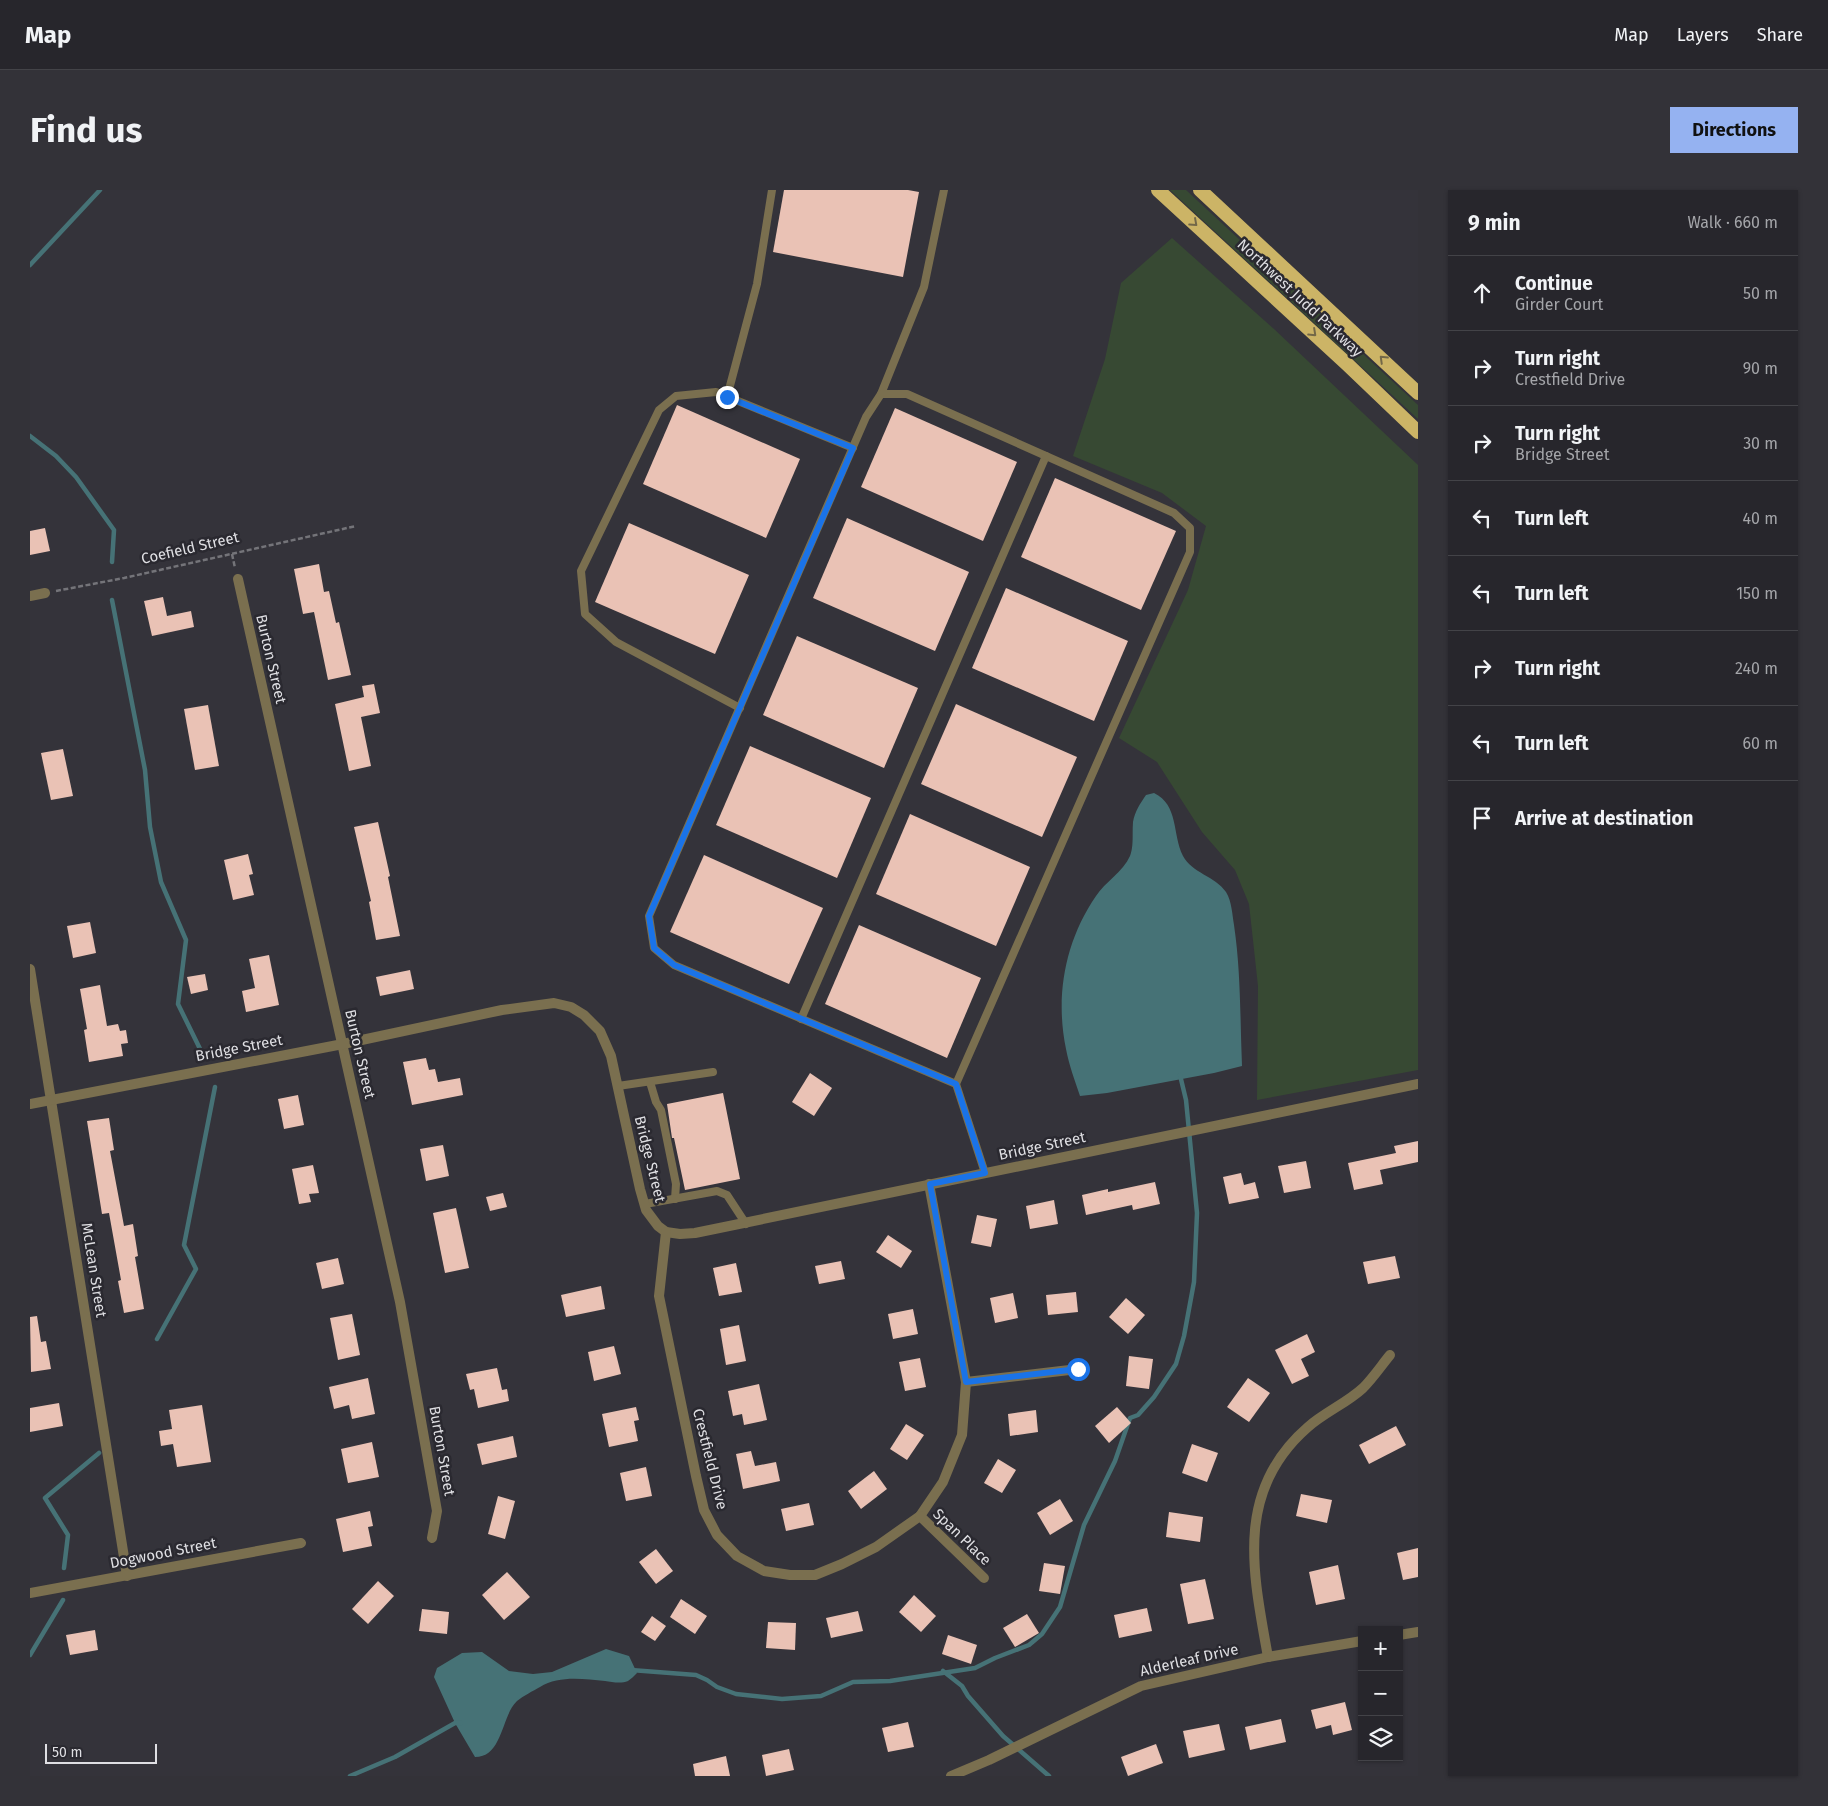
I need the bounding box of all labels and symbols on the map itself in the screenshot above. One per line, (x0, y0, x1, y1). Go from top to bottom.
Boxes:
one-way arrow (1188, 217, 1197, 226)
street label: Northwest Judd Parkway (1234, 235, 1367, 361)
one-way arrow (1308, 327, 1317, 336)
one-way arrow (1380, 356, 1389, 365)
route end (716, 386, 739, 409)
street label: Coefield Street (139, 528, 241, 568)
street label: Burton Street (252, 613, 290, 706)
street label: Burton Street (341, 1008, 379, 1101)
street label: Bridge Street (194, 1031, 285, 1065)
street label: Bridge Street (631, 1114, 670, 1205)
street label: Bridge Street (997, 1128, 1088, 1164)
street label: McLean Street (78, 1221, 110, 1319)
route start (1067, 1358, 1090, 1381)
street label: Burton Street (425, 1405, 459, 1498)
street label: Crestfield Drive (689, 1407, 731, 1511)
street label: Span Place (929, 1505, 995, 1569)
street label: Dogwood Street (108, 1534, 218, 1572)
street label: Alderleaf Drive (1138, 1640, 1240, 1680)
scale bar (45, 1741, 158, 1764)

